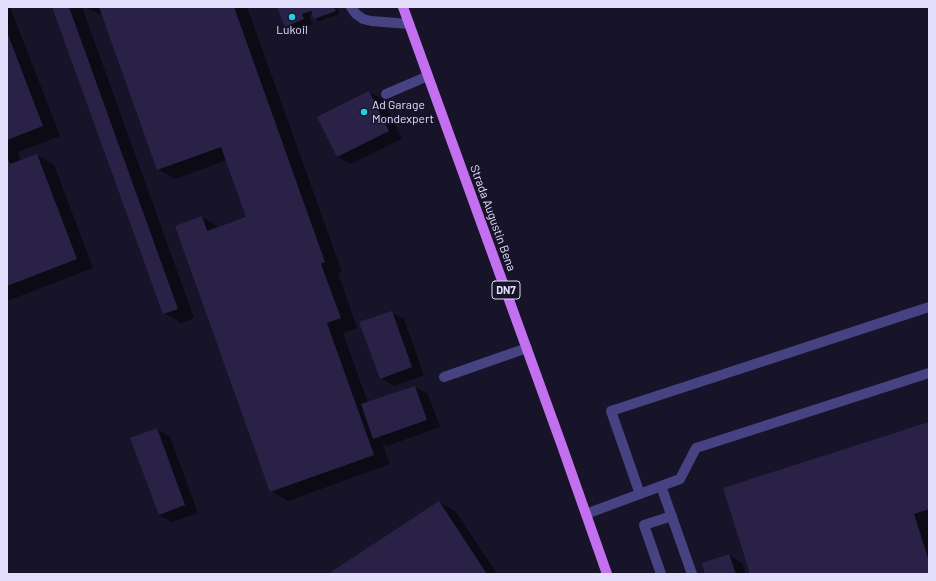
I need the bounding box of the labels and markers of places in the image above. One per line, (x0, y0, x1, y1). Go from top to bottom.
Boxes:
marker: Lukoil (287, 12, 297, 22)
place label: Lukoil (276, 23, 308, 37)
place label: Ad Garage Mondexpert (372, 98, 434, 126)
marker: Ad Garage Mondexpert (359, 107, 369, 117)

